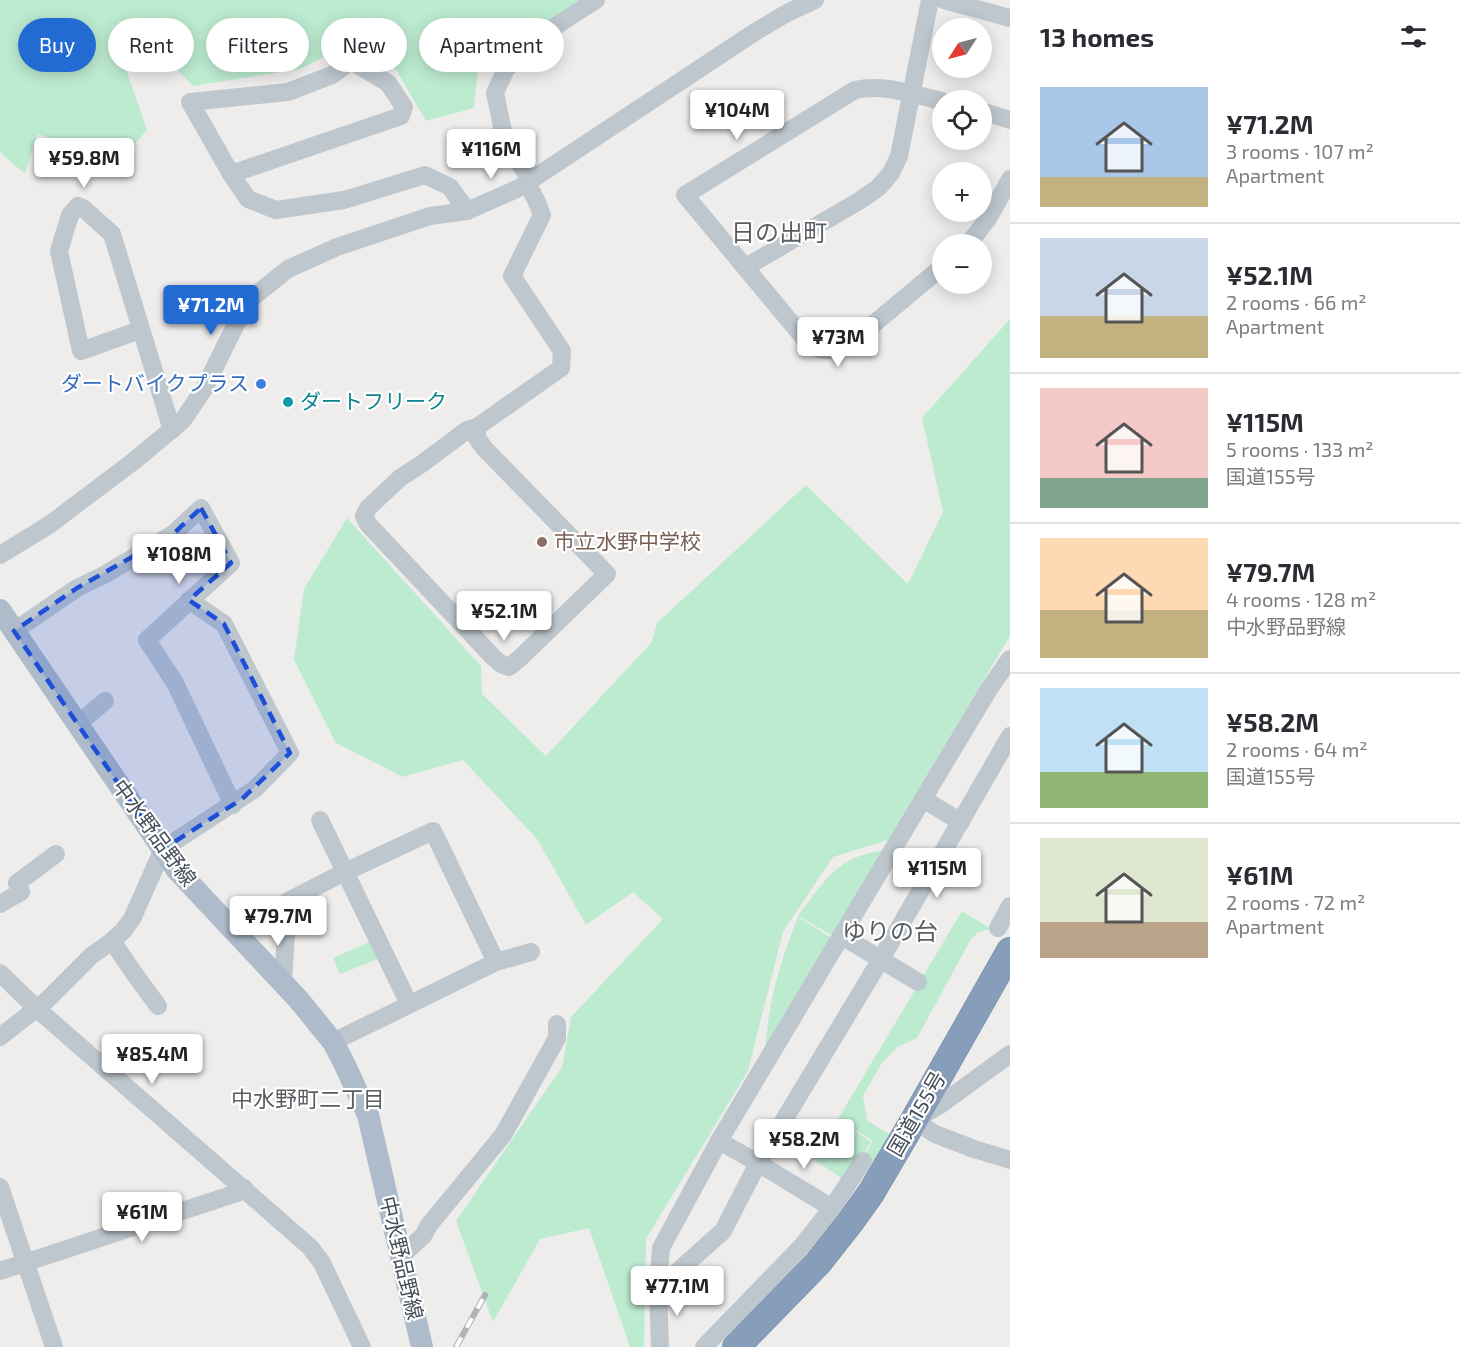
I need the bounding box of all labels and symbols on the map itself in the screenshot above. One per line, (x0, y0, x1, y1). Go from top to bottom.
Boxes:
north arrow (932, 18, 992, 78)
pin: ¥104M (695, 90, 779, 141)
pin: ¥116M (449, 129, 533, 180)
pin: ¥59.8M (35, 138, 133, 189)
district label: 日の出町 (731, 217, 827, 246)
pin: ¥71.2M (162, 285, 260, 336)
pin: ¥73M (802, 317, 874, 368)
place label: ダートバイクプラス (61, 370, 249, 395)
marker: ダートバイクプラス (254, 377, 268, 391)
place label: ダートフリーク (300, 388, 447, 413)
marker: ダートフリーク (281, 395, 295, 409)
place label: 市立水野中学校 (554, 528, 701, 553)
pin: ¥108M (137, 534, 221, 585)
marker: 市立水野中学校 (535, 535, 549, 549)
pin: ¥52.1M (455, 591, 553, 642)
street label: 中水野品野線 (108, 774, 202, 890)
pin: ¥115M (895, 848, 979, 899)
pin: ¥79.7M (229, 896, 327, 947)
district label: ゆりの台 (842, 916, 938, 945)
pin: ¥85.4M (103, 1034, 201, 1085)
street label: 国道155号 (881, 1066, 950, 1160)
district label: 中水野町二丁目 (231, 1085, 385, 1111)
pin: ¥58.2M (755, 1119, 853, 1170)
pin: ¥61M (106, 1192, 178, 1243)
street label: 中水野品野線 (376, 1193, 429, 1322)
pin: ¥77.1M (628, 1266, 726, 1317)

